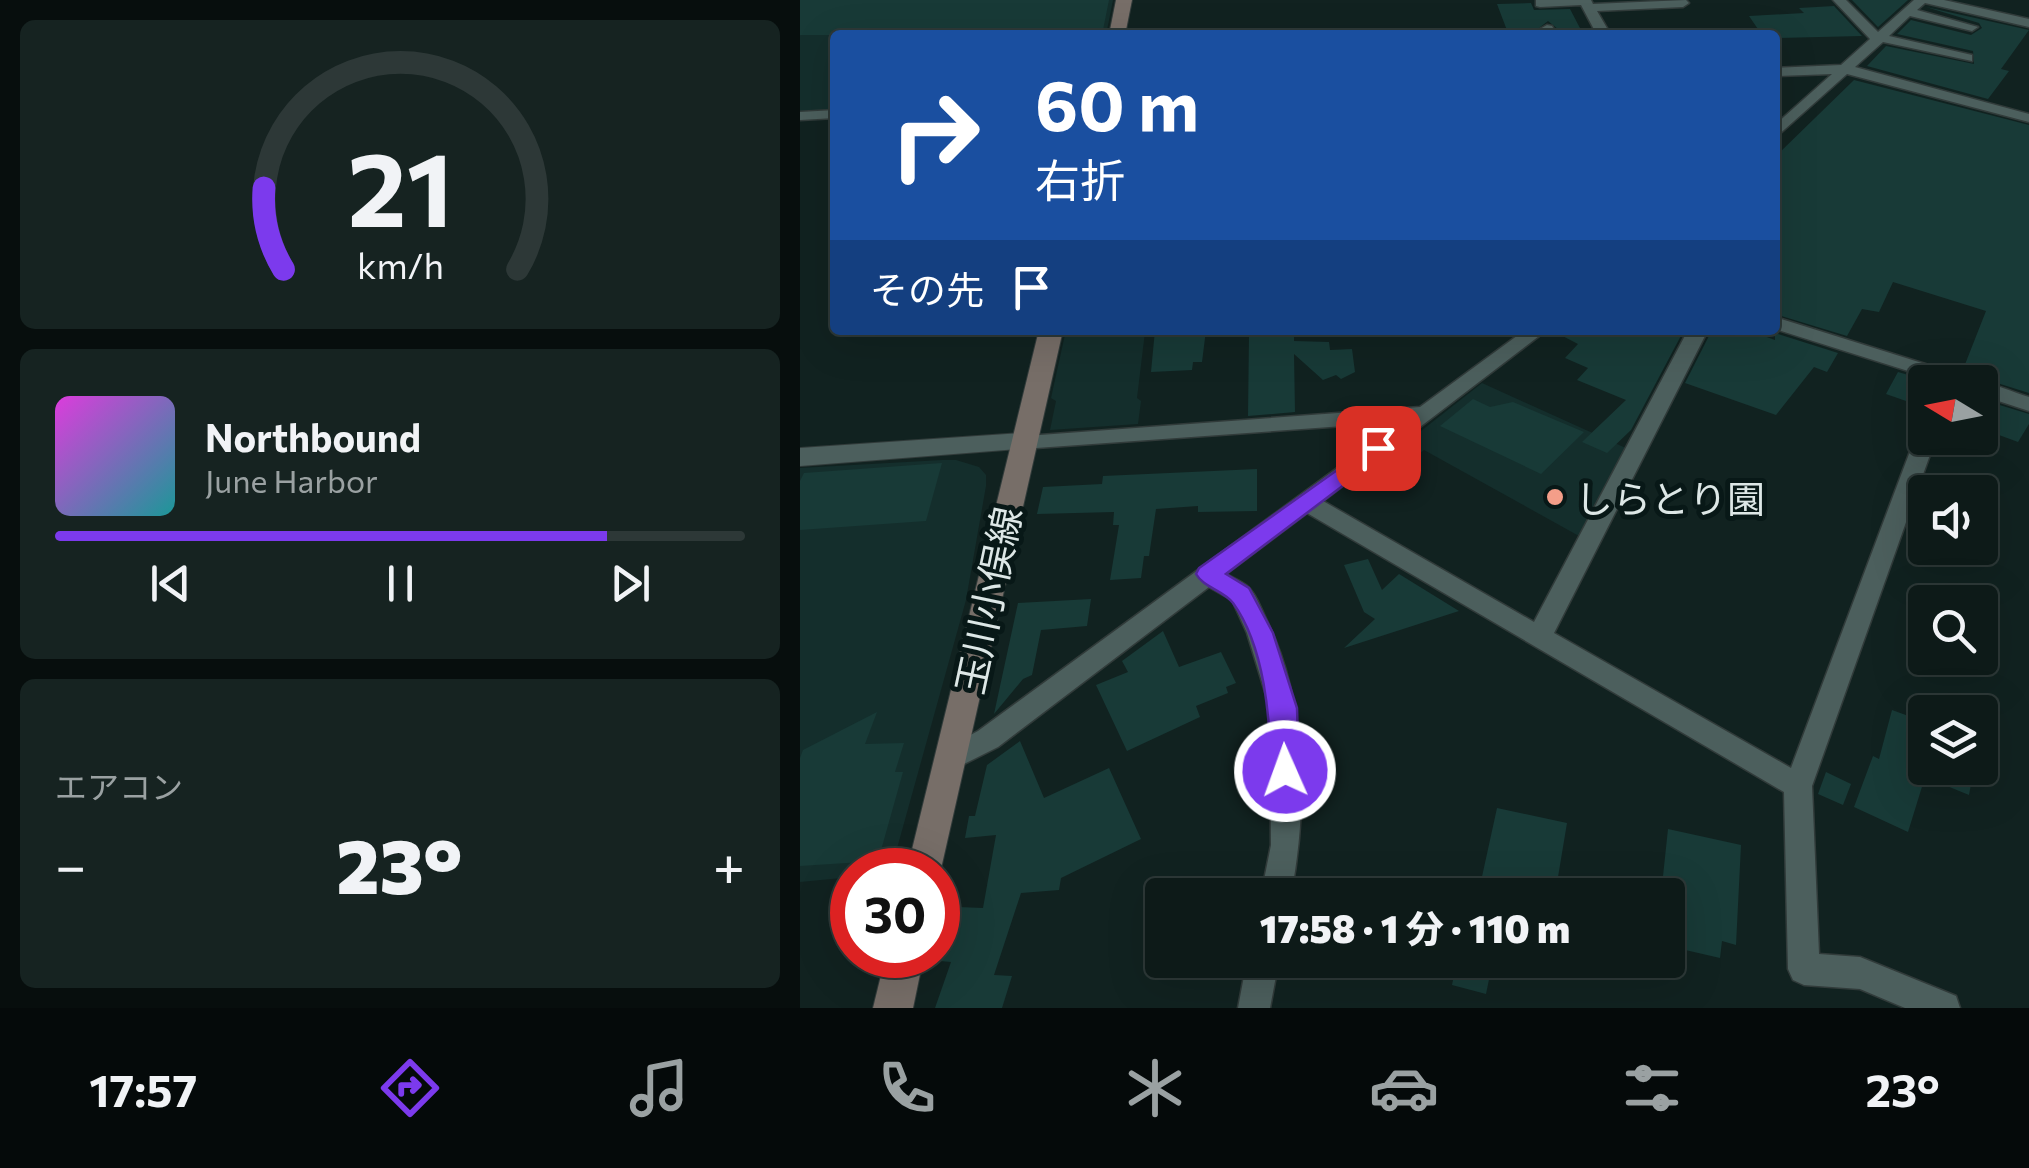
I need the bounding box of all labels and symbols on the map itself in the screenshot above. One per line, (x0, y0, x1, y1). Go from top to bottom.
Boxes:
north arrow (1908, 365, 1998, 455)
pin (1336, 406, 1421, 491)
place label: しらとり園 (1575, 474, 1765, 521)
marker: しらとり園 (1544, 486, 1566, 508)
street label: 玉川小俣線 (944, 502, 1030, 698)
position arrow (1233, 719, 1337, 823)
speed limit sign: 30 (830, 848, 960, 978)

